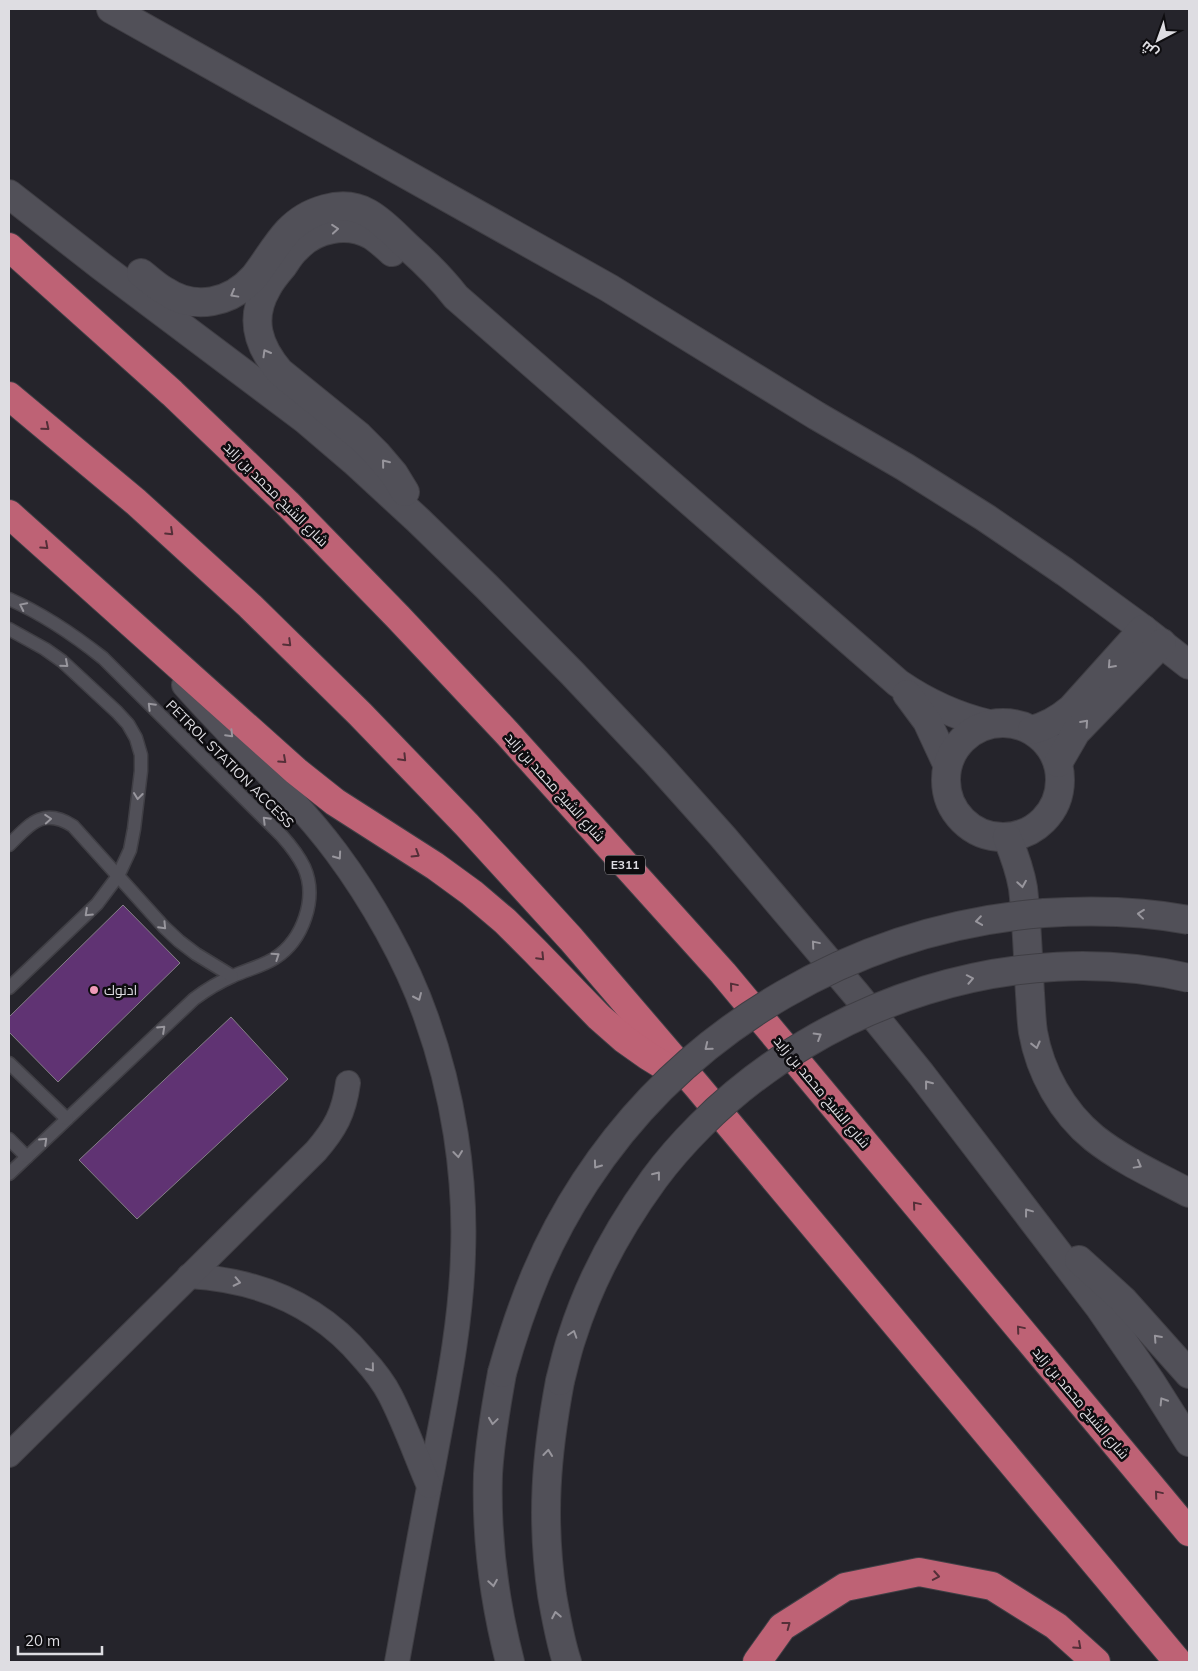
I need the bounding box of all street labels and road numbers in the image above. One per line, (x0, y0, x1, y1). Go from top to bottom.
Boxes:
street label: شارع الشيخ محمد بن زايد (220, 438, 332, 550)
street label: PETROL STATION ACCESS (162, 696, 298, 832)
street label: شارع الشيخ محمد بن زايد (501, 729, 609, 845)
road number: E311 (605, 856, 645, 874)
street label: شارع الشيخ محمد بن زايد (770, 1032, 874, 1152)
street label: شارع الشيخ محمد بن زايد (1029, 1343, 1133, 1463)

